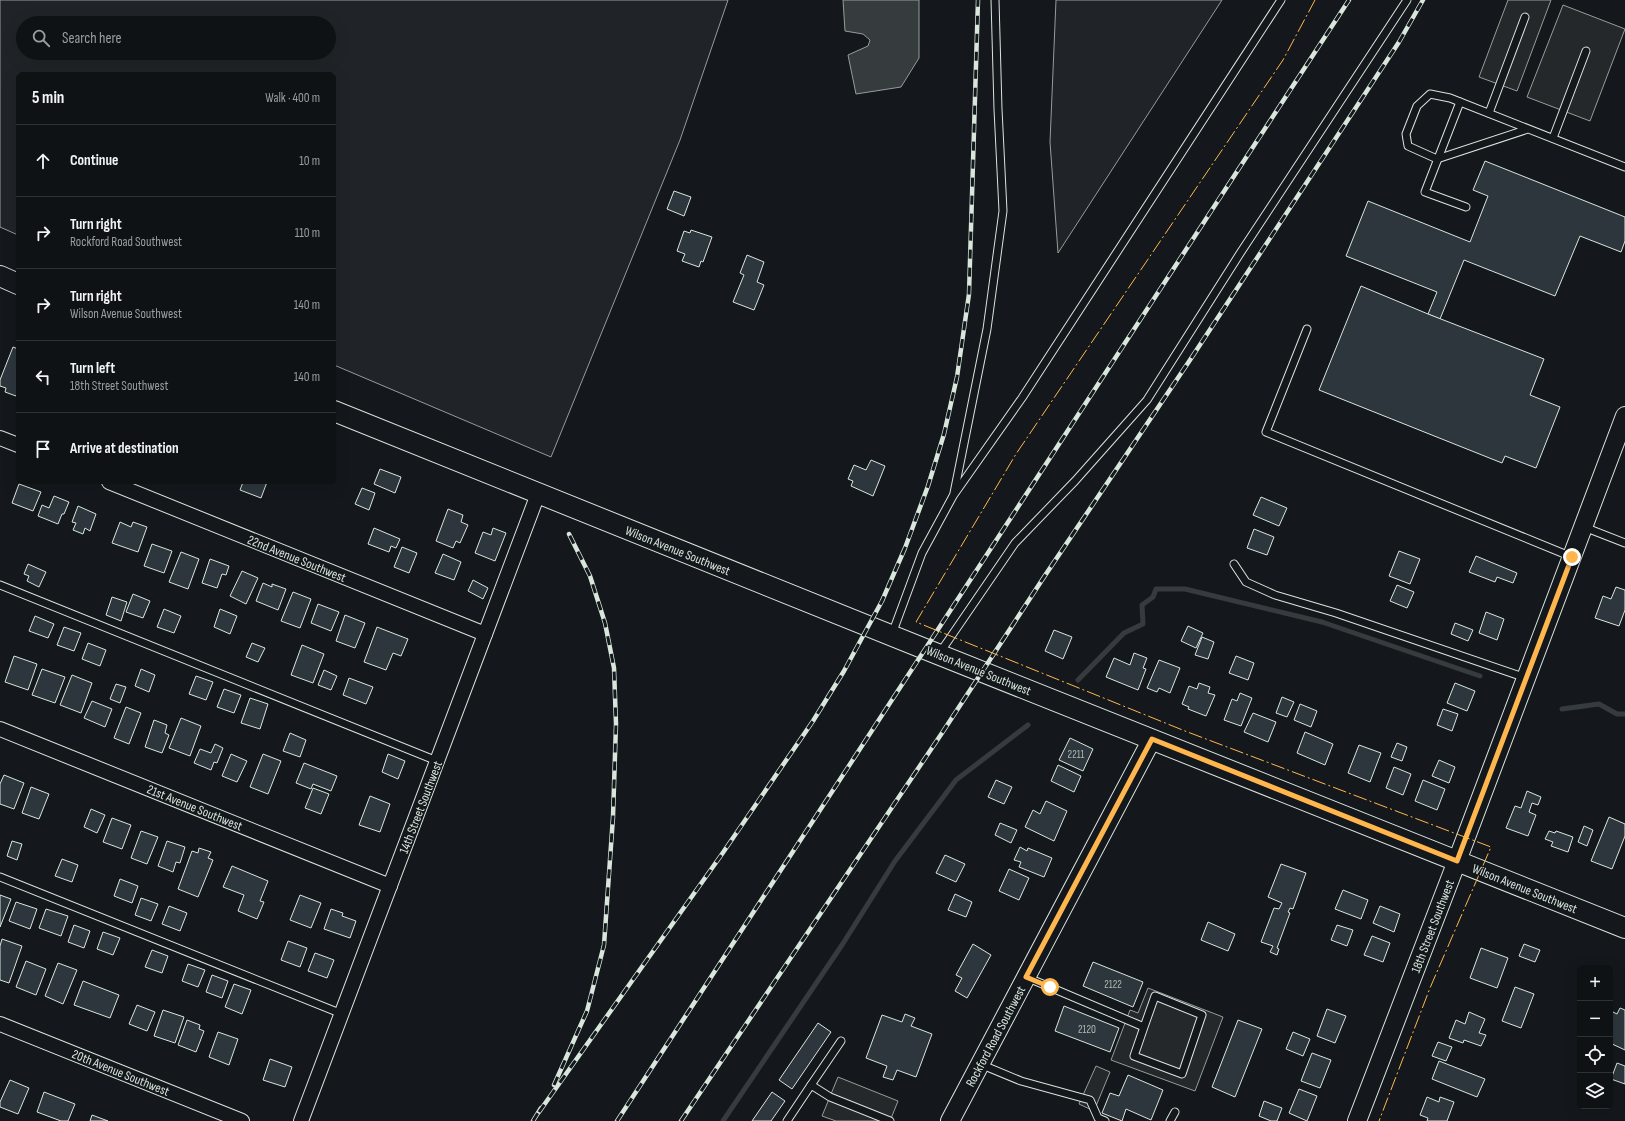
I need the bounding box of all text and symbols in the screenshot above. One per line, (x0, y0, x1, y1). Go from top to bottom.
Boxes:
search box (16, 16, 336, 60)
icon: search (30, 27, 52, 49)
text: Search here (62, 29, 122, 48)
text: 5 min (32, 88, 64, 108)
text: Walk · 400 m (265, 90, 320, 106)
icon: ahead (32, 150, 54, 172)
text: Continue (70, 151, 119, 170)
text: 10 m (299, 153, 320, 169)
text: Turn right (70, 215, 122, 234)
icon: right (32, 222, 54, 244)
text: 110 m (295, 225, 320, 241)
text: Rockford Road Southwest (70, 234, 182, 250)
text: Turn right (70, 287, 122, 306)
icon: right (32, 294, 54, 316)
text: 140 m (294, 297, 320, 313)
text: Wilson Avenue Southwest (70, 306, 182, 322)
text: Turn left (70, 359, 115, 378)
icon: left (32, 366, 54, 388)
text: 140 m (294, 369, 320, 385)
text: 18th Street Southwest (70, 378, 168, 394)
icon: arrive (32, 438, 54, 460)
text: Arrive at destination (70, 439, 179, 458)
street label: Wilson Avenue Southwest (623, 523, 733, 579)
street label: 22nd Avenue Southwest (245, 532, 348, 586)
route end (1563, 548, 1581, 566)
street label: Wilson Avenue Southwest (924, 643, 1034, 699)
house number: 2211 (1068, 748, 1085, 761)
street label: 14th Street Southwest (396, 759, 446, 856)
street label: 21st Avenue Southwest (145, 781, 245, 834)
street label: Wilson Avenue Southwest (1470, 861, 1580, 917)
street label: 18th Street Southwest (1408, 878, 1458, 975)
map controls (1577, 965, 1613, 1109)
button: + (1577, 965, 1613, 1001)
route start (1041, 978, 1059, 996)
house number: 2122 (1104, 978, 1122, 991)
street label: Rockford Road Southwest (963, 983, 1029, 1090)
button: − (1577, 1001, 1613, 1037)
house number: 2120 (1078, 1023, 1096, 1036)
button: locate (1577, 1037, 1613, 1073)
street label: 20th Avenue Southwest (70, 1046, 172, 1100)
button: layers (1577, 1073, 1613, 1109)

